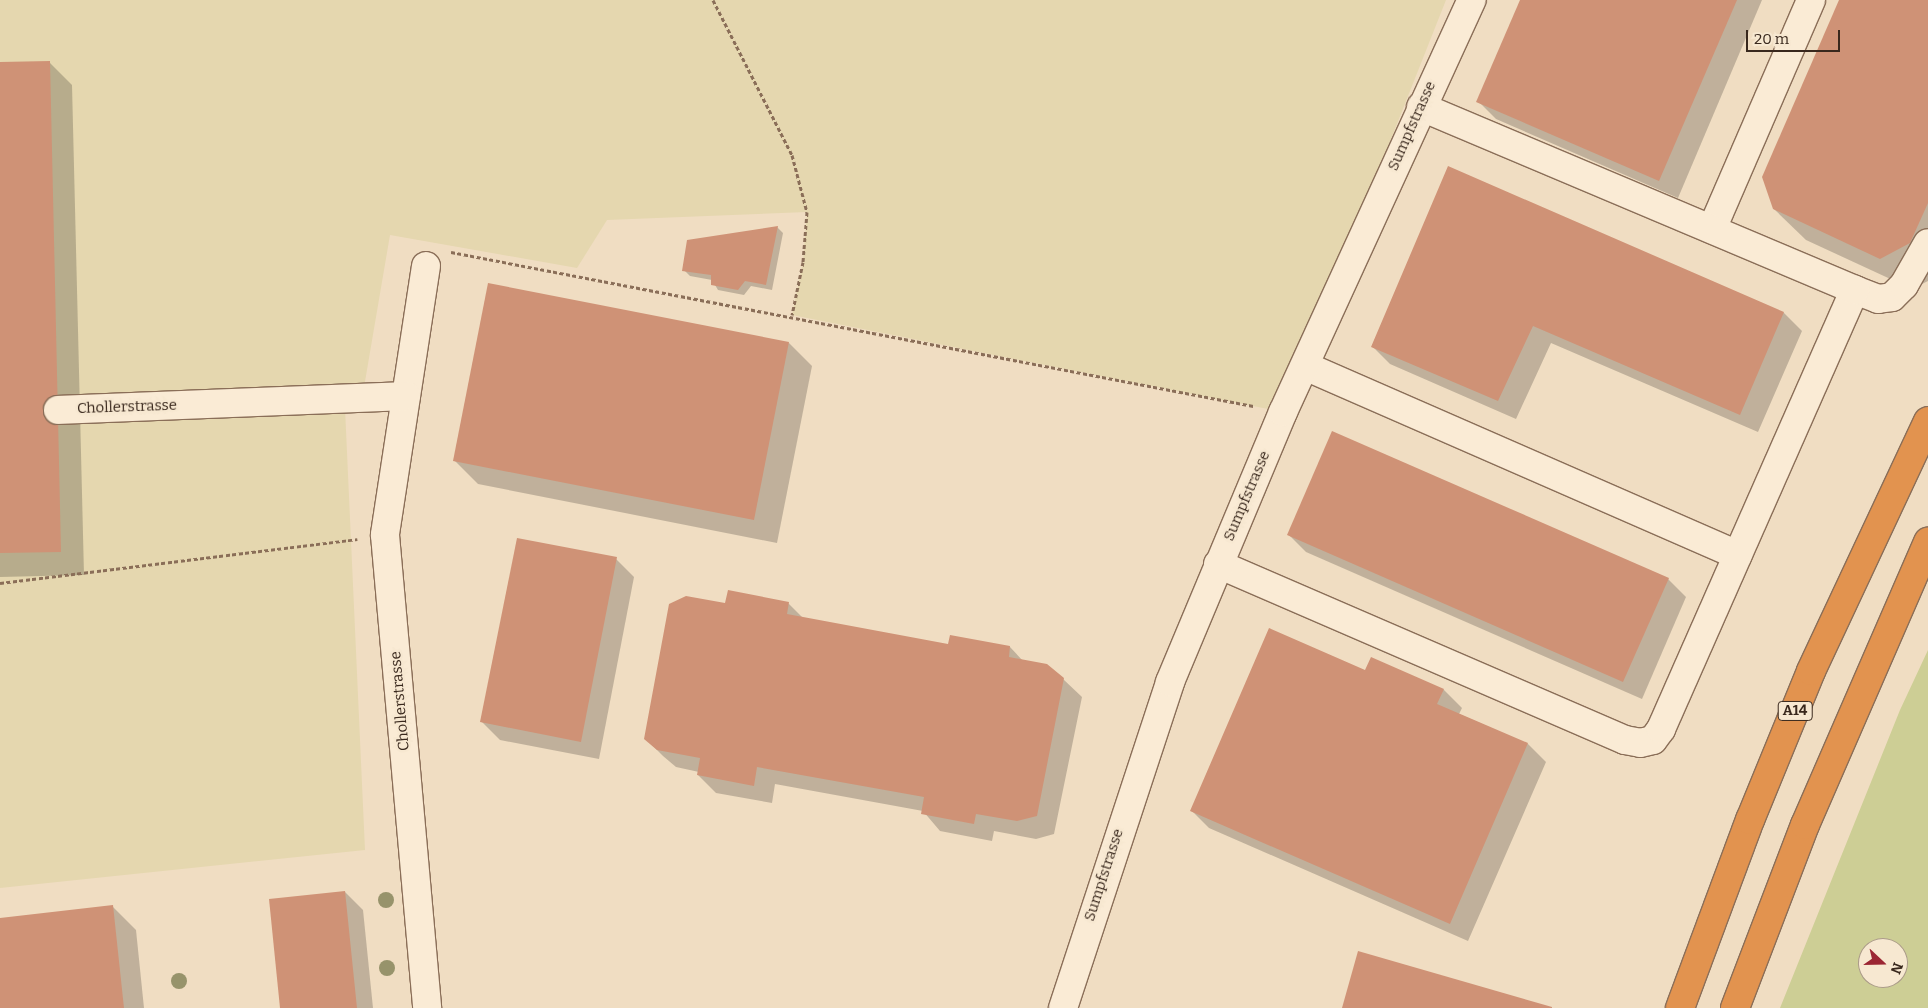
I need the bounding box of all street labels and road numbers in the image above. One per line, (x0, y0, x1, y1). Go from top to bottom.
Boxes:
street label: Sumpfstrasse (1384, 78, 1440, 174)
street label: Chollerstrasse (77, 396, 177, 418)
street label: Sumpfstrasse (1220, 448, 1274, 544)
street label: Chollerstrasse (387, 650, 413, 752)
road number: A14 (1778, 699, 1812, 722)
street label: Sumpfstrasse (1081, 827, 1127, 923)

